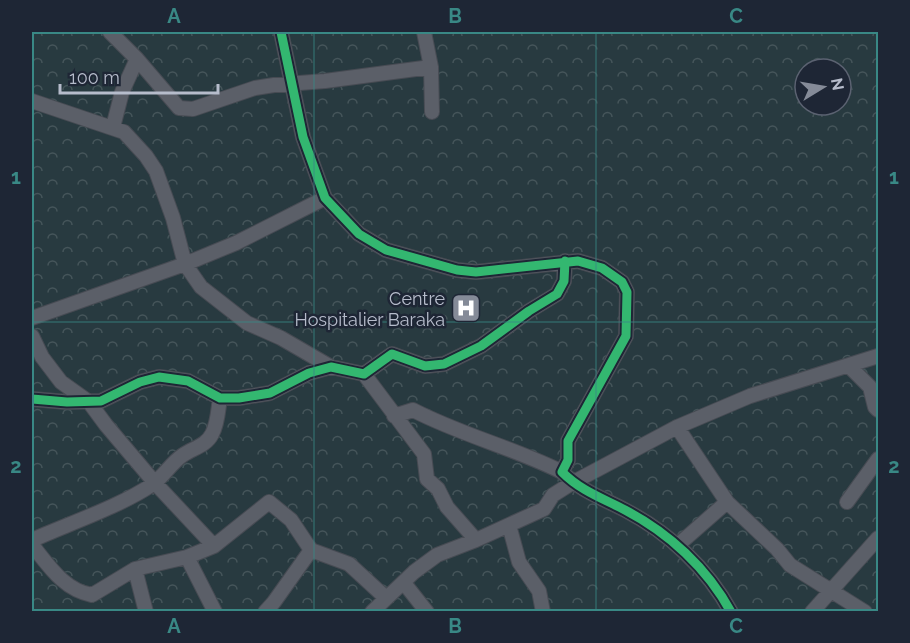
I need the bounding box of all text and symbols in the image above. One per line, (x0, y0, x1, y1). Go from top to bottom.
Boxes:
text: A (167, 4, 181, 28)
text: B (448, 4, 462, 28)
text: C (729, 4, 743, 28)
scale bar (60, 57, 218, 95)
north arrow (793, 57, 853, 117)
text: 100 m (69, 67, 120, 88)
text: N (827, 76, 848, 92)
text: 1 (11, 165, 21, 189)
text: 1 (889, 165, 899, 189)
place label: Centre Hospitalier Baraka (295, 288, 445, 330)
hospital icon: Centre Hospitalier Baraka (450, 292, 482, 324)
text: 2 (10, 454, 22, 478)
text: 2 (888, 454, 900, 478)
text: A (167, 614, 181, 638)
text: B (448, 614, 462, 638)
text: C (729, 614, 743, 638)

